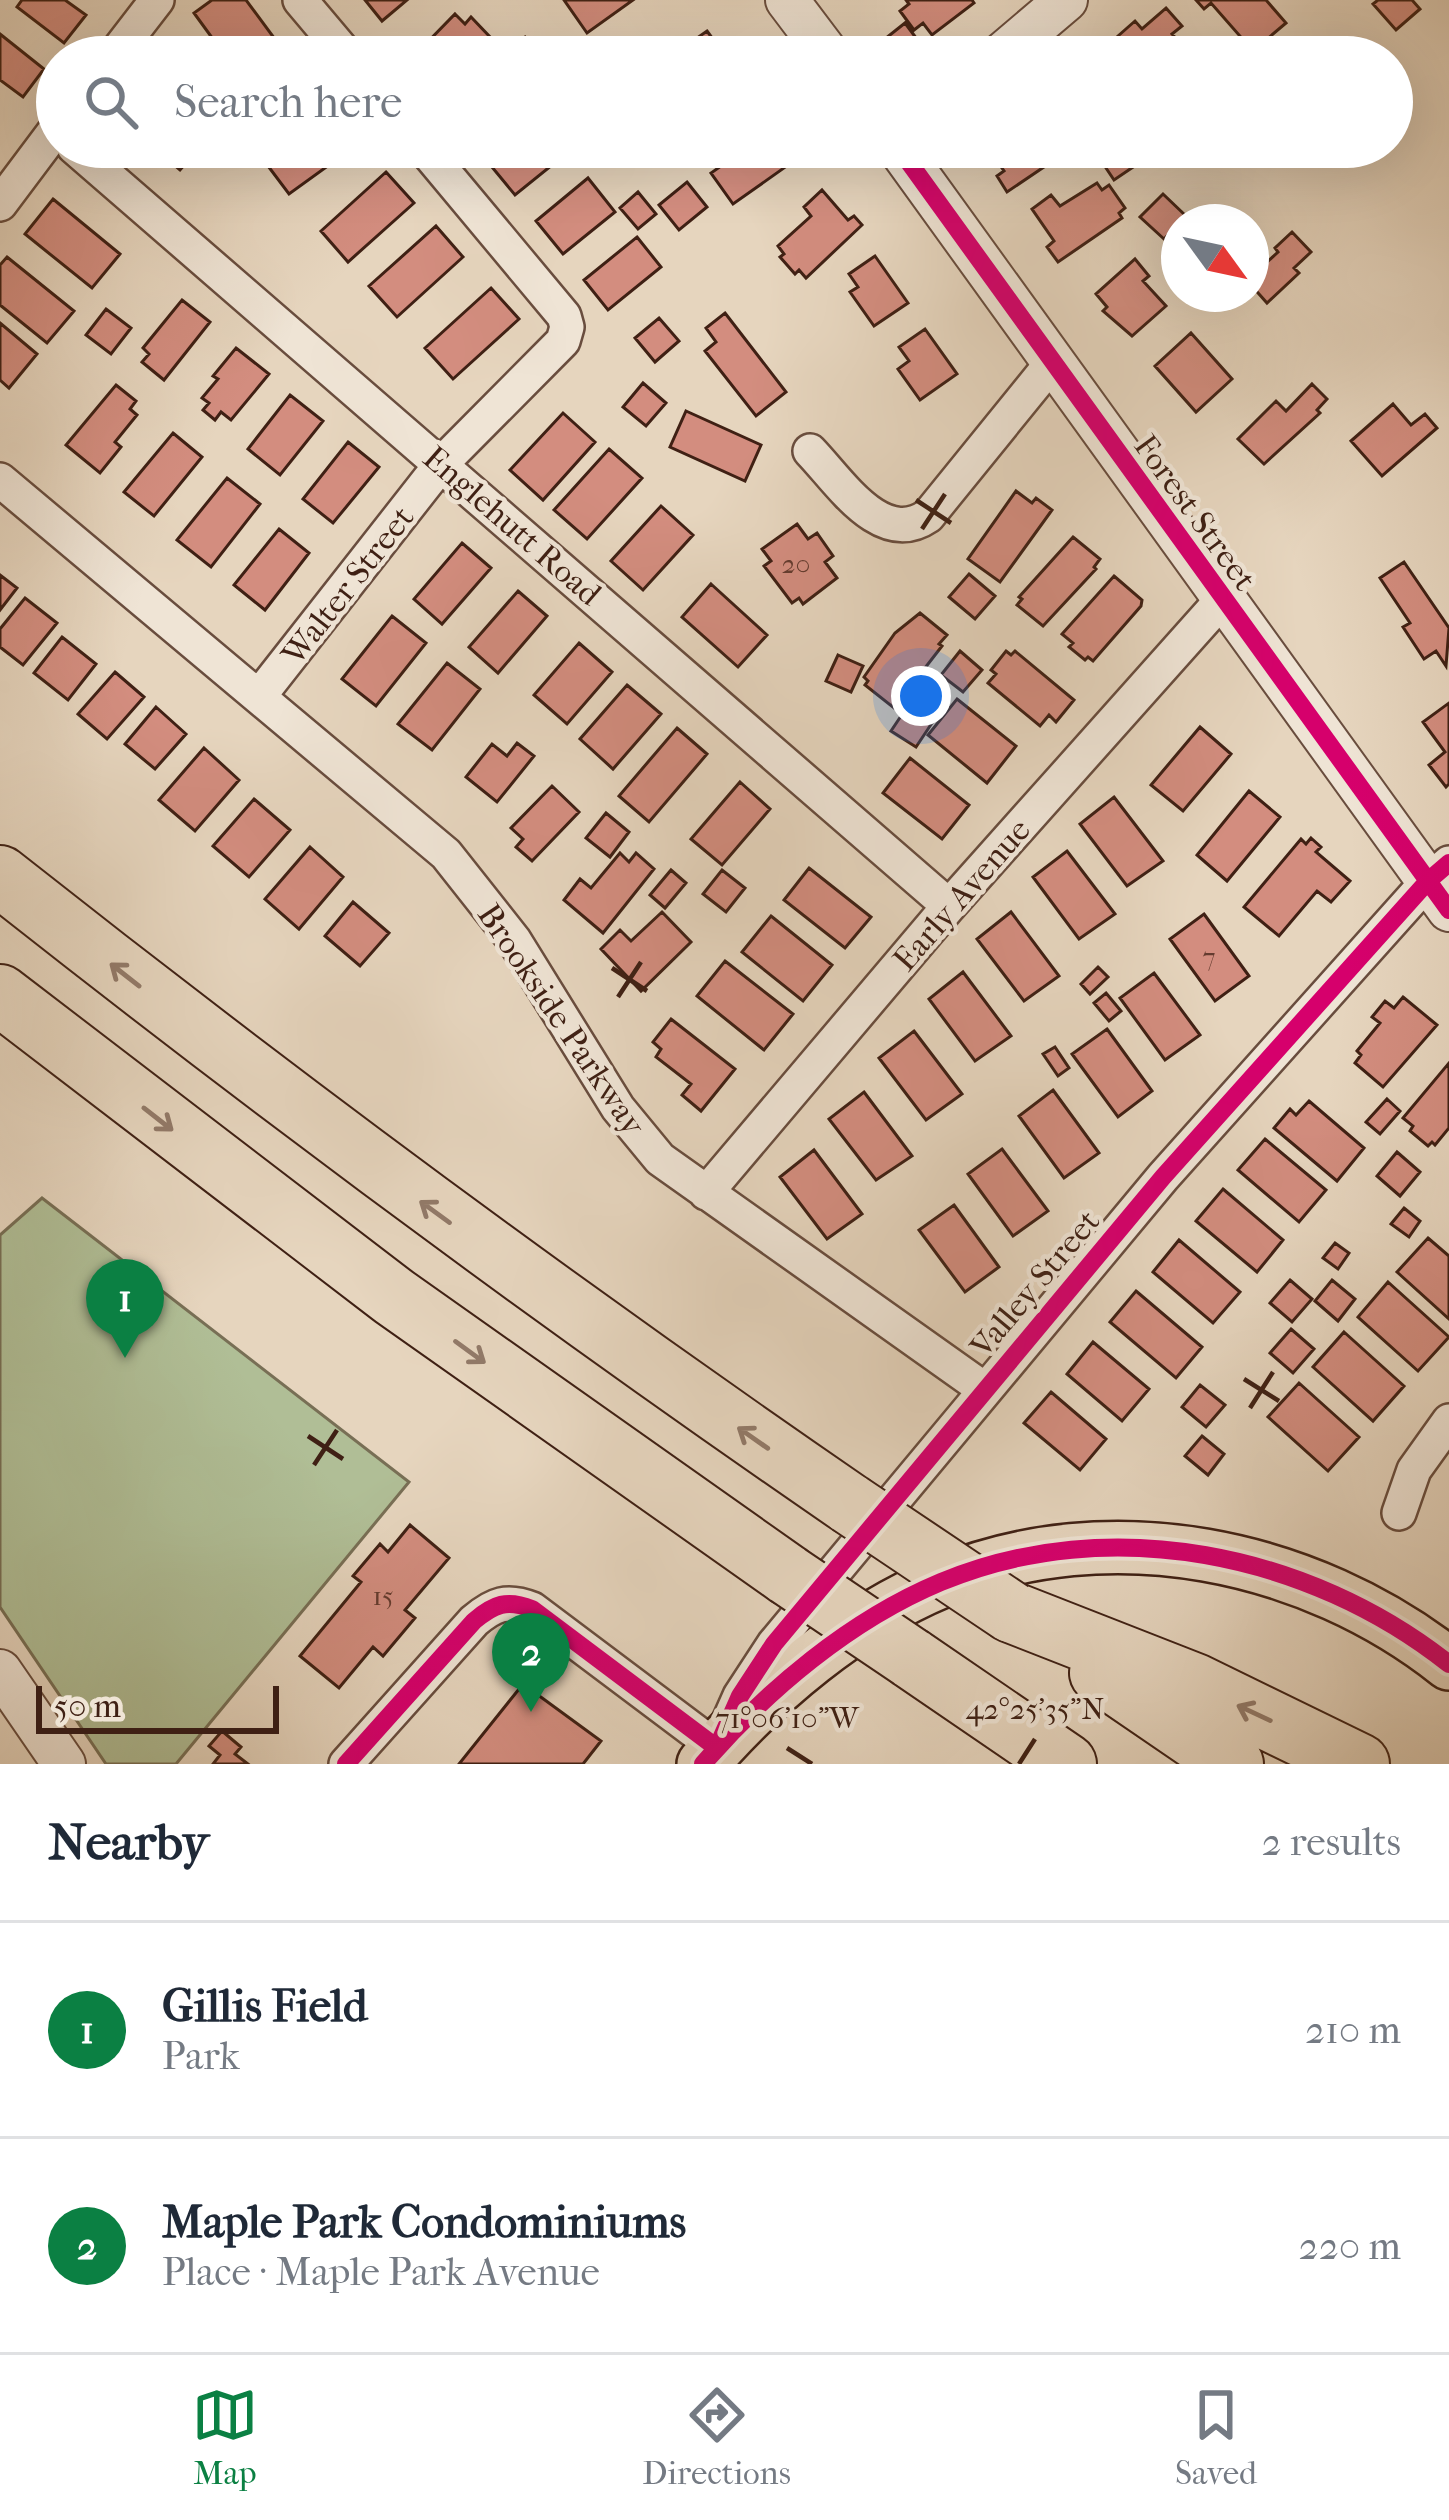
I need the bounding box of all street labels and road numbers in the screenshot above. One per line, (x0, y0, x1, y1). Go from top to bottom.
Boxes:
street label: Forest Street (1125, 428, 1264, 598)
street label: Englehutt Road (415, 438, 610, 615)
street label: Walter Street (274, 499, 422, 674)
street label: Early Avenue (885, 811, 1039, 979)
street label: Brookside Parkway (469, 897, 653, 1144)
street label: Valley Street (962, 1202, 1108, 1366)

